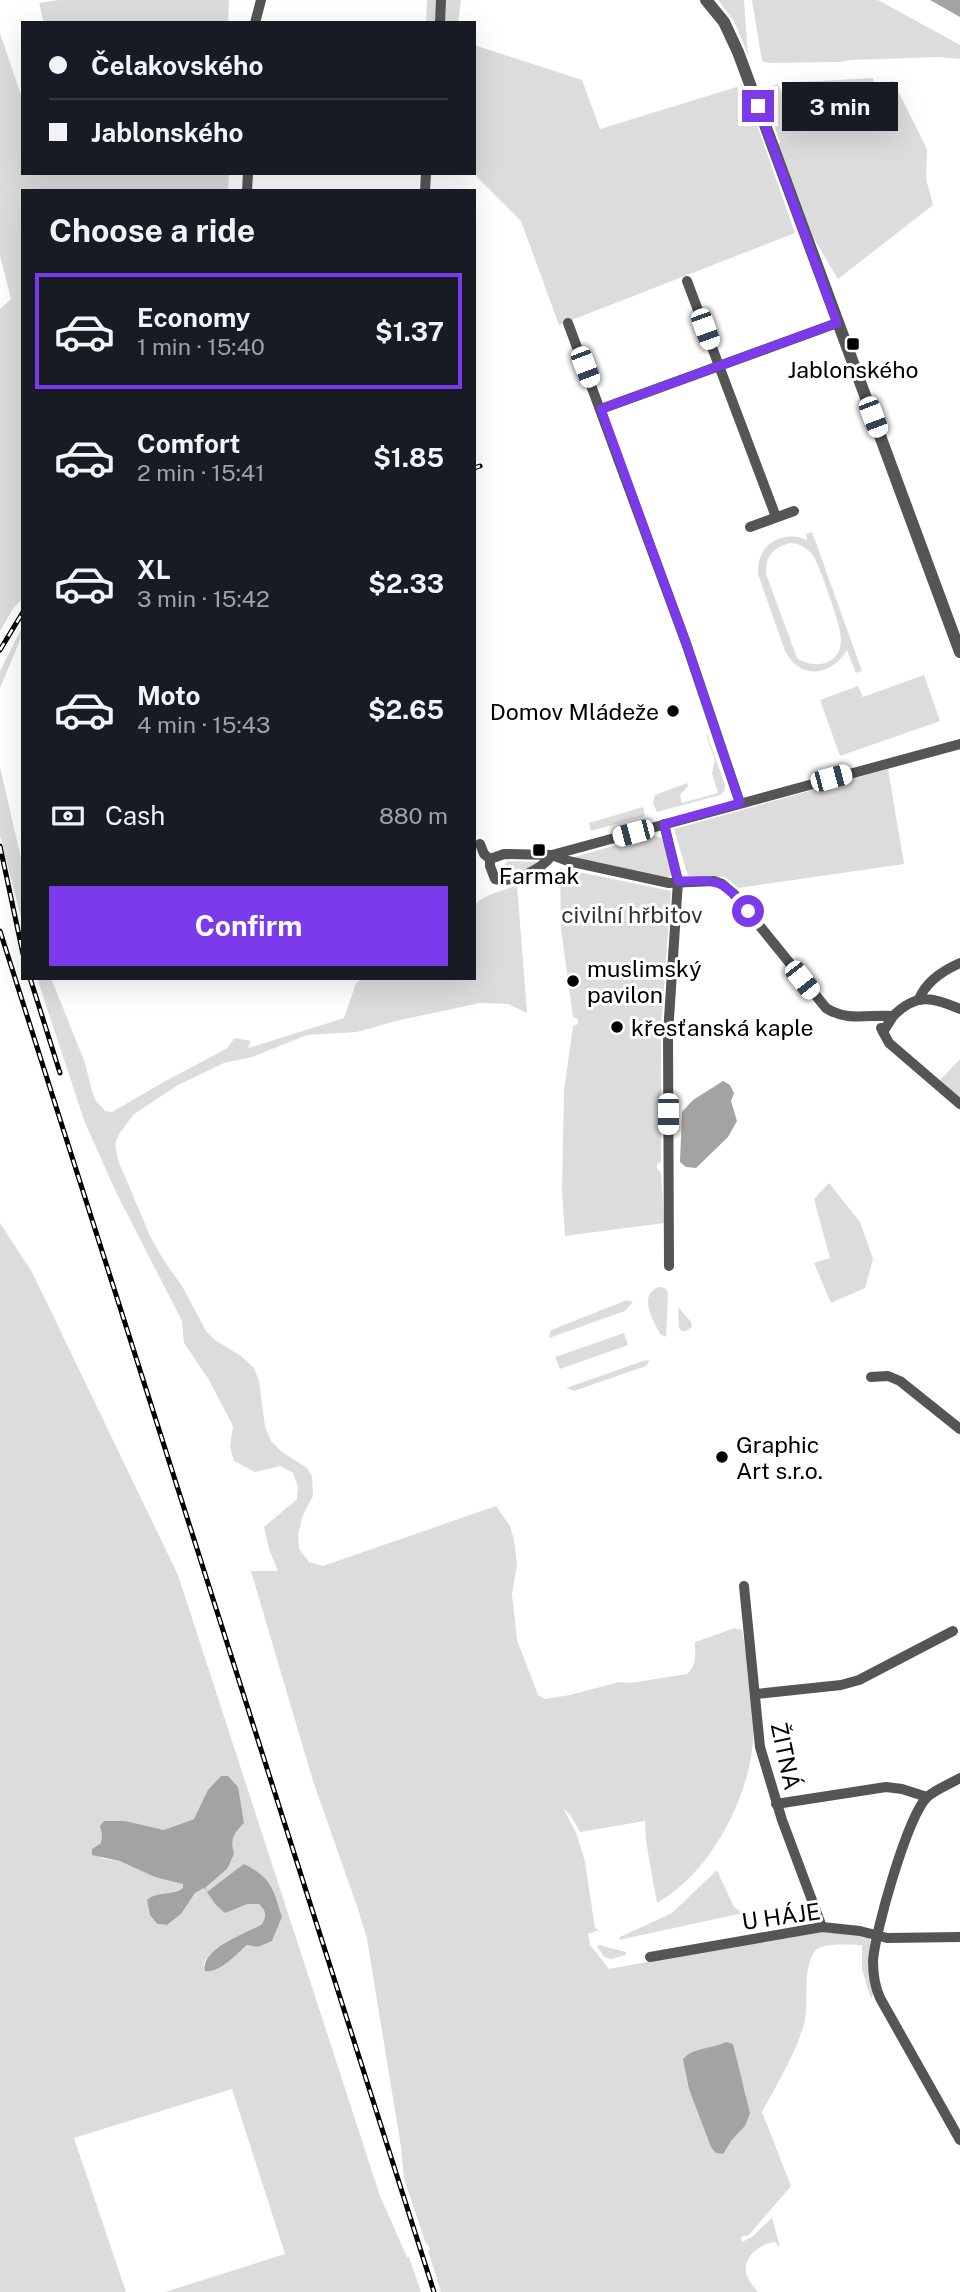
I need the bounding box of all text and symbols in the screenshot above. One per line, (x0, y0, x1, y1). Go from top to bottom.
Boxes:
text: Čelakovského (91, 50, 263, 81)
callout: 3 min (782, 82, 898, 130)
route end (742, 90, 774, 122)
text: 3 min (810, 93, 870, 120)
text: Jablonského (91, 117, 243, 148)
text: Choose a ride (49, 212, 255, 249)
icon: car (53, 300, 116, 363)
text: Economy (137, 302, 250, 333)
car (688, 306, 723, 352)
text: $1.37 (375, 316, 444, 347)
text: 1 min · 15:40 (137, 333, 265, 360)
marker: Jablonského (845, 336, 861, 352)
car (568, 344, 603, 390)
place label: Jablonského (787, 356, 919, 383)
car (856, 394, 891, 440)
icon: car (53, 426, 116, 489)
text: Comfort (137, 428, 240, 459)
text: $1.85 (373, 442, 444, 473)
text: 2 min · 15:41 (137, 459, 265, 486)
icon: car (53, 552, 116, 615)
text: XL (137, 554, 171, 585)
text: $2.33 (368, 568, 444, 599)
text: 3 min · 15:42 (137, 585, 270, 612)
icon: car (53, 678, 116, 741)
text: Moto (137, 680, 200, 711)
text: $2.65 (368, 694, 444, 725)
place label: Domov Mládeže (490, 698, 659, 725)
marker: Domov Mládeže (665, 703, 681, 719)
text: 4 min · 15:43 (137, 711, 270, 738)
car (808, 762, 855, 794)
icon: cash (49, 797, 87, 835)
text: Cash (105, 800, 165, 831)
text: 880 m (379, 802, 448, 829)
car (610, 817, 657, 849)
marker: Farmak (531, 842, 547, 858)
place label: Farmak (499, 862, 579, 889)
button: Confirm (49, 886, 448, 966)
route start (732, 895, 764, 927)
park label: civilní hřbitov (561, 901, 703, 928)
place label: muslimský pavilon (587, 955, 702, 1008)
car (781, 957, 824, 1003)
marker: muslimský pavilon (565, 973, 581, 989)
place label: křesťanská kaple (631, 1014, 814, 1041)
marker: křesťanská kaple (609, 1019, 625, 1035)
car (658, 1093, 679, 1135)
place label: Graphic Art s.r.o. (736, 1431, 823, 1484)
marker: Graphic Art s.r.o. (714, 1449, 730, 1465)
street label: ŽITNÁ (766, 1720, 806, 1792)
street label: U HÁJE (740, 1897, 822, 1935)

